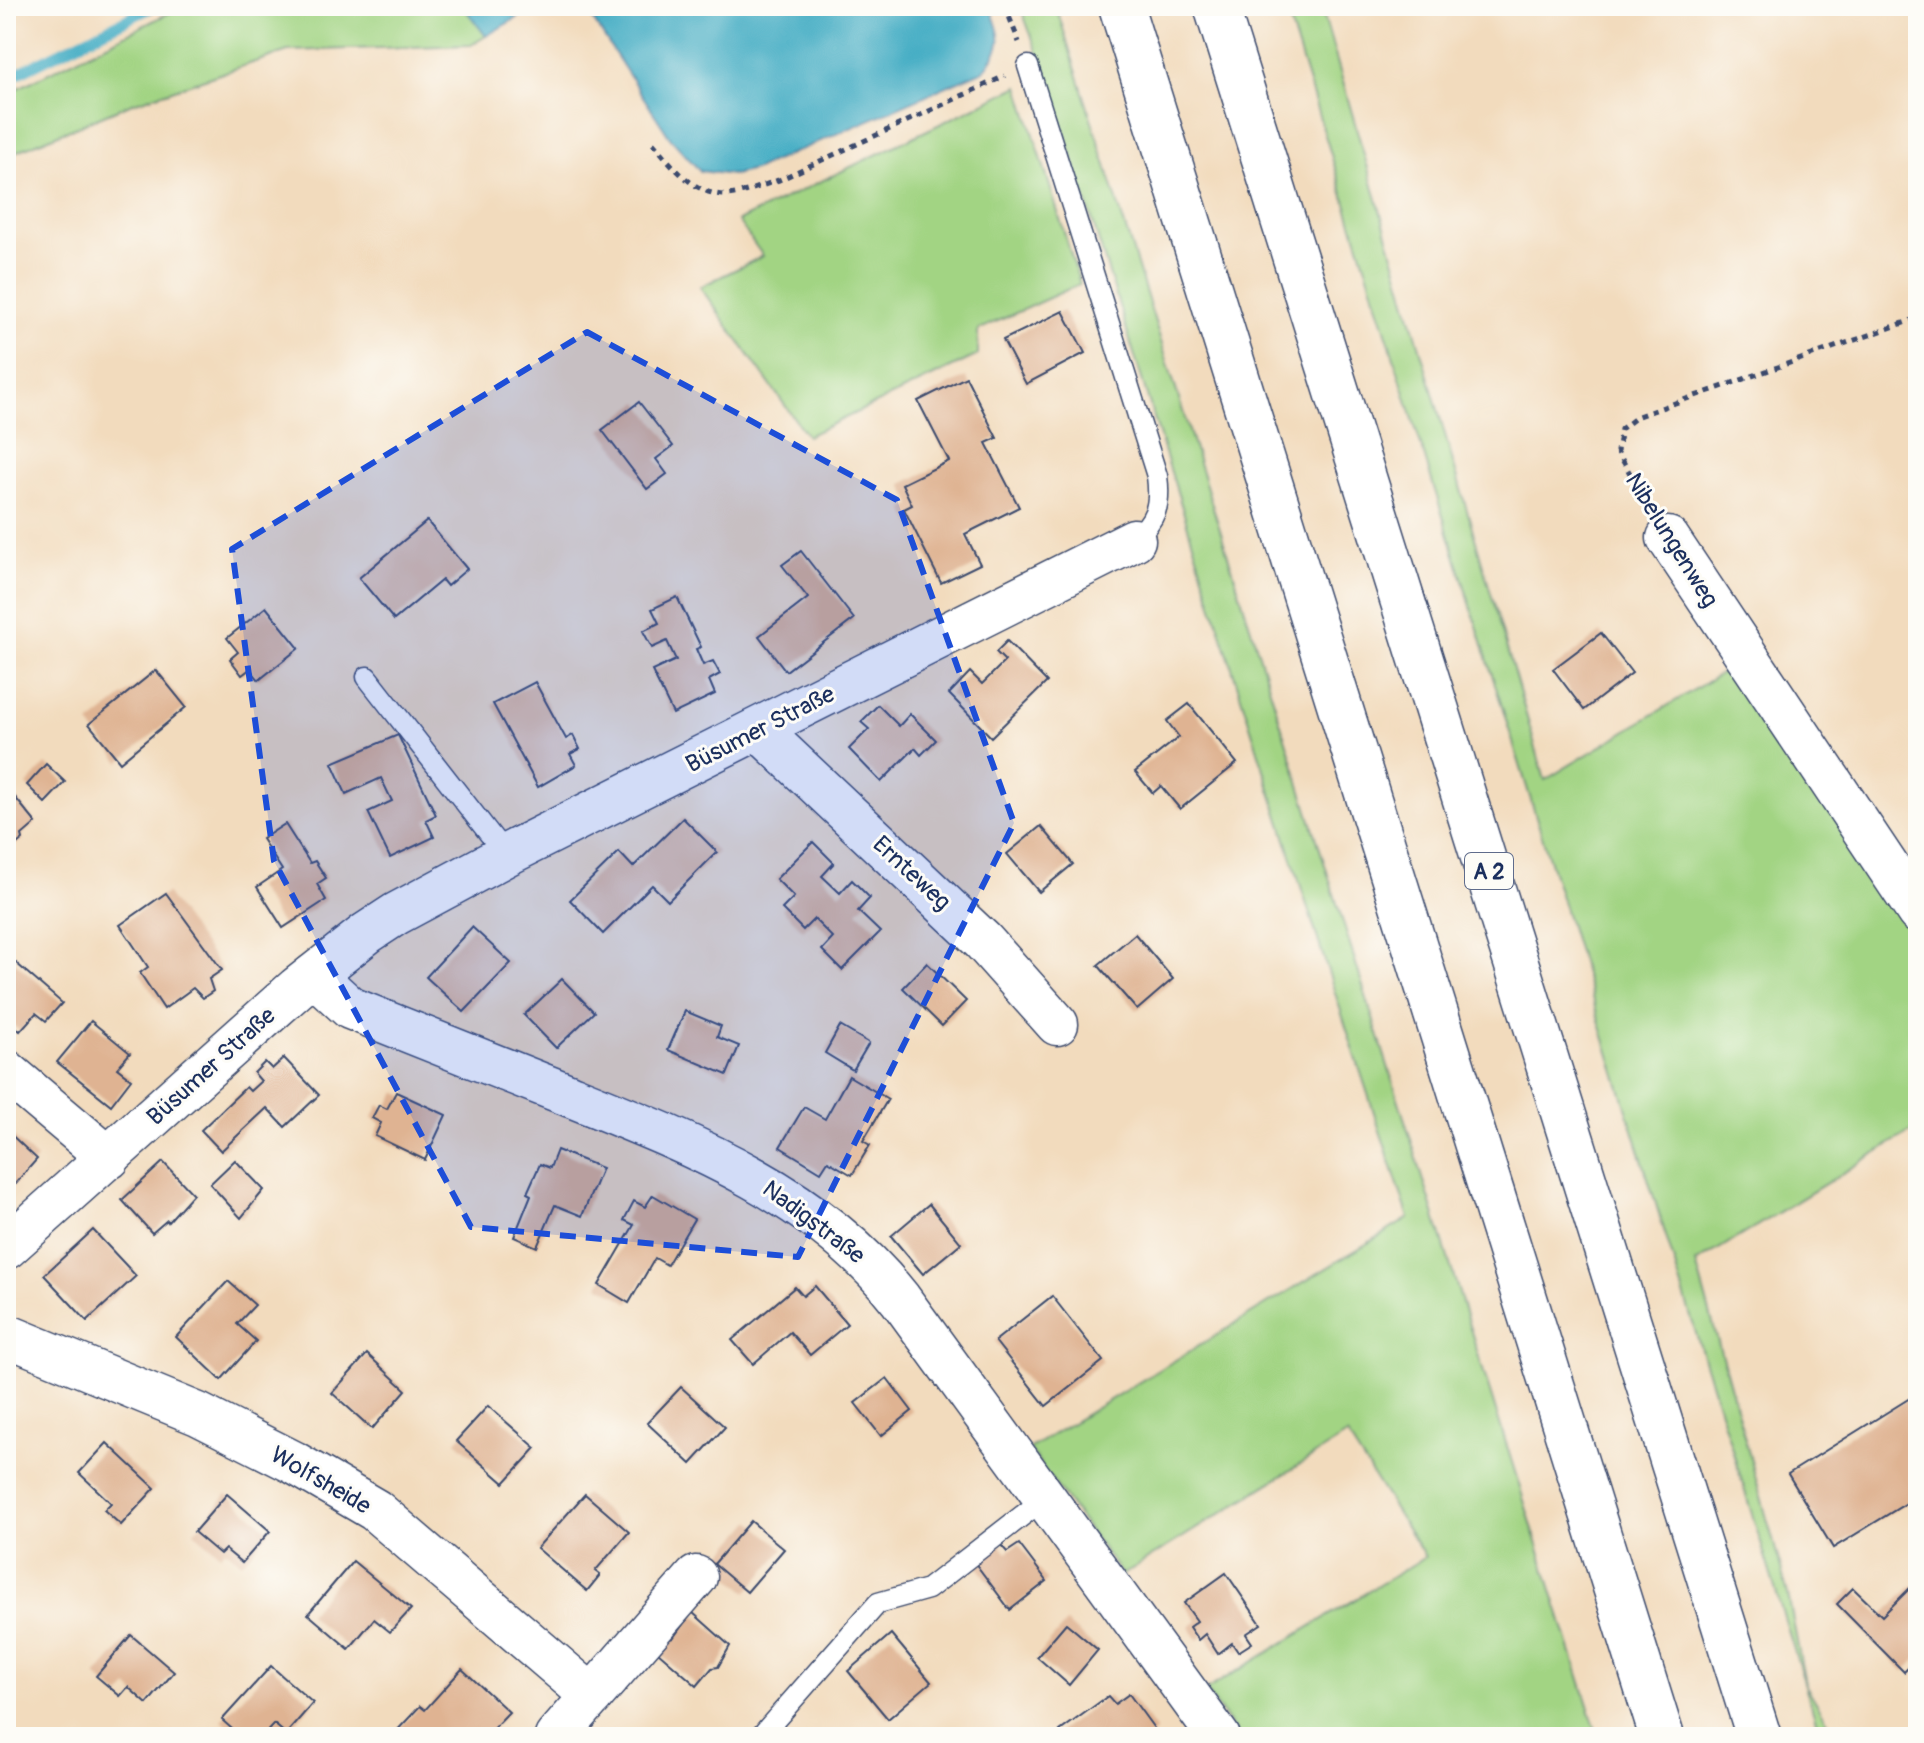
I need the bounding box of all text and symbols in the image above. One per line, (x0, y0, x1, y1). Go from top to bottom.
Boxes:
street label: Nibelungenweg (1619, 468, 1724, 613)
street label: Büsumer Straße (681, 679, 840, 779)
street label: Ernteweg (867, 830, 957, 917)
road number: A 2 (1465, 853, 1513, 889)
street label: Büsumer Straße (141, 1001, 282, 1132)
street label: Nadigstraße (757, 1175, 871, 1270)
street label: Wolfsheide (266, 1440, 376, 1521)

